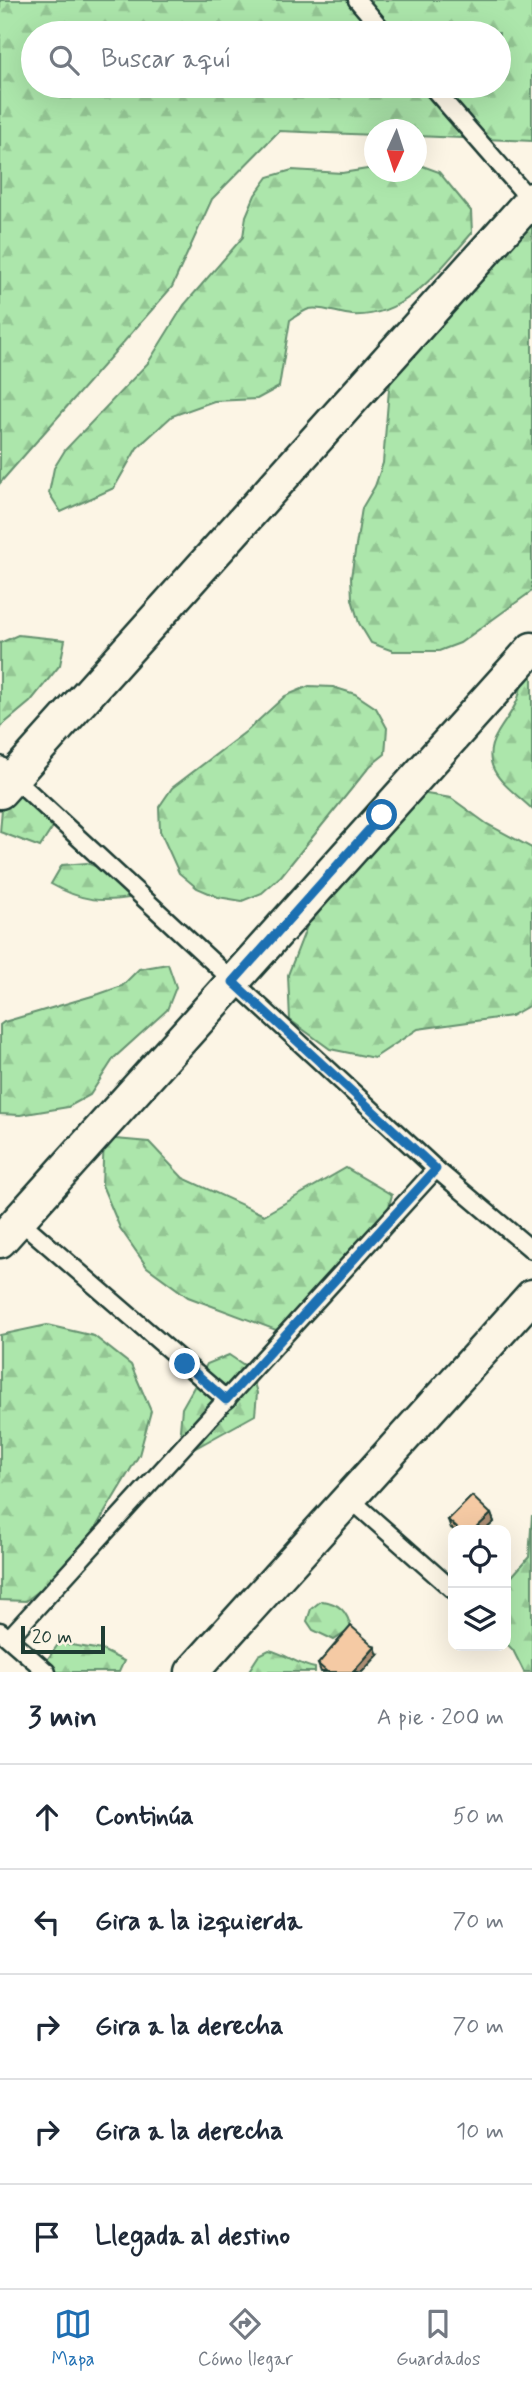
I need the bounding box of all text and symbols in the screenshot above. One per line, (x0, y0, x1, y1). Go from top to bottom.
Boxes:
search box (21, 21, 511, 98)
icon: search (45, 41, 83, 79)
text: Buscar aquí (101, 43, 232, 77)
north arrow (364, 119, 427, 182)
route start (366, 799, 397, 830)
route end (169, 1348, 200, 1379)
map controls (448, 1525, 511, 1651)
button: locate (448, 1525, 511, 1588)
button: layers (448, 1588, 511, 1651)
scale bar (21, 1623, 105, 1655)
text: 20 m (32, 1625, 72, 1650)
text: 3 min (28, 1698, 97, 1737)
text: A pie · 200 m (377, 1703, 504, 1733)
icon: ahead (28, 1798, 66, 1836)
text: Continúa (95, 1800, 194, 1834)
text: 50 m (453, 1802, 504, 1832)
icon: left (28, 1903, 66, 1941)
text: Gira a la izquierda (95, 1905, 302, 1939)
text: 70 m (452, 1907, 504, 1937)
icon: right (28, 2008, 66, 2046)
text: Gira a la derecha (95, 2010, 284, 2044)
text: 70 m (452, 2012, 504, 2042)
icon: right (28, 2113, 66, 2151)
text: Gira a la derecha (95, 2115, 284, 2149)
text: 10 m (456, 2117, 504, 2147)
icon: arrive (28, 2218, 66, 2256)
text: Llegada al destino (95, 2220, 290, 2254)
tab: Mapa (52, 2305, 95, 2372)
tab: Cómo llegar (198, 2305, 293, 2372)
tab: Guardados (396, 2305, 480, 2372)

